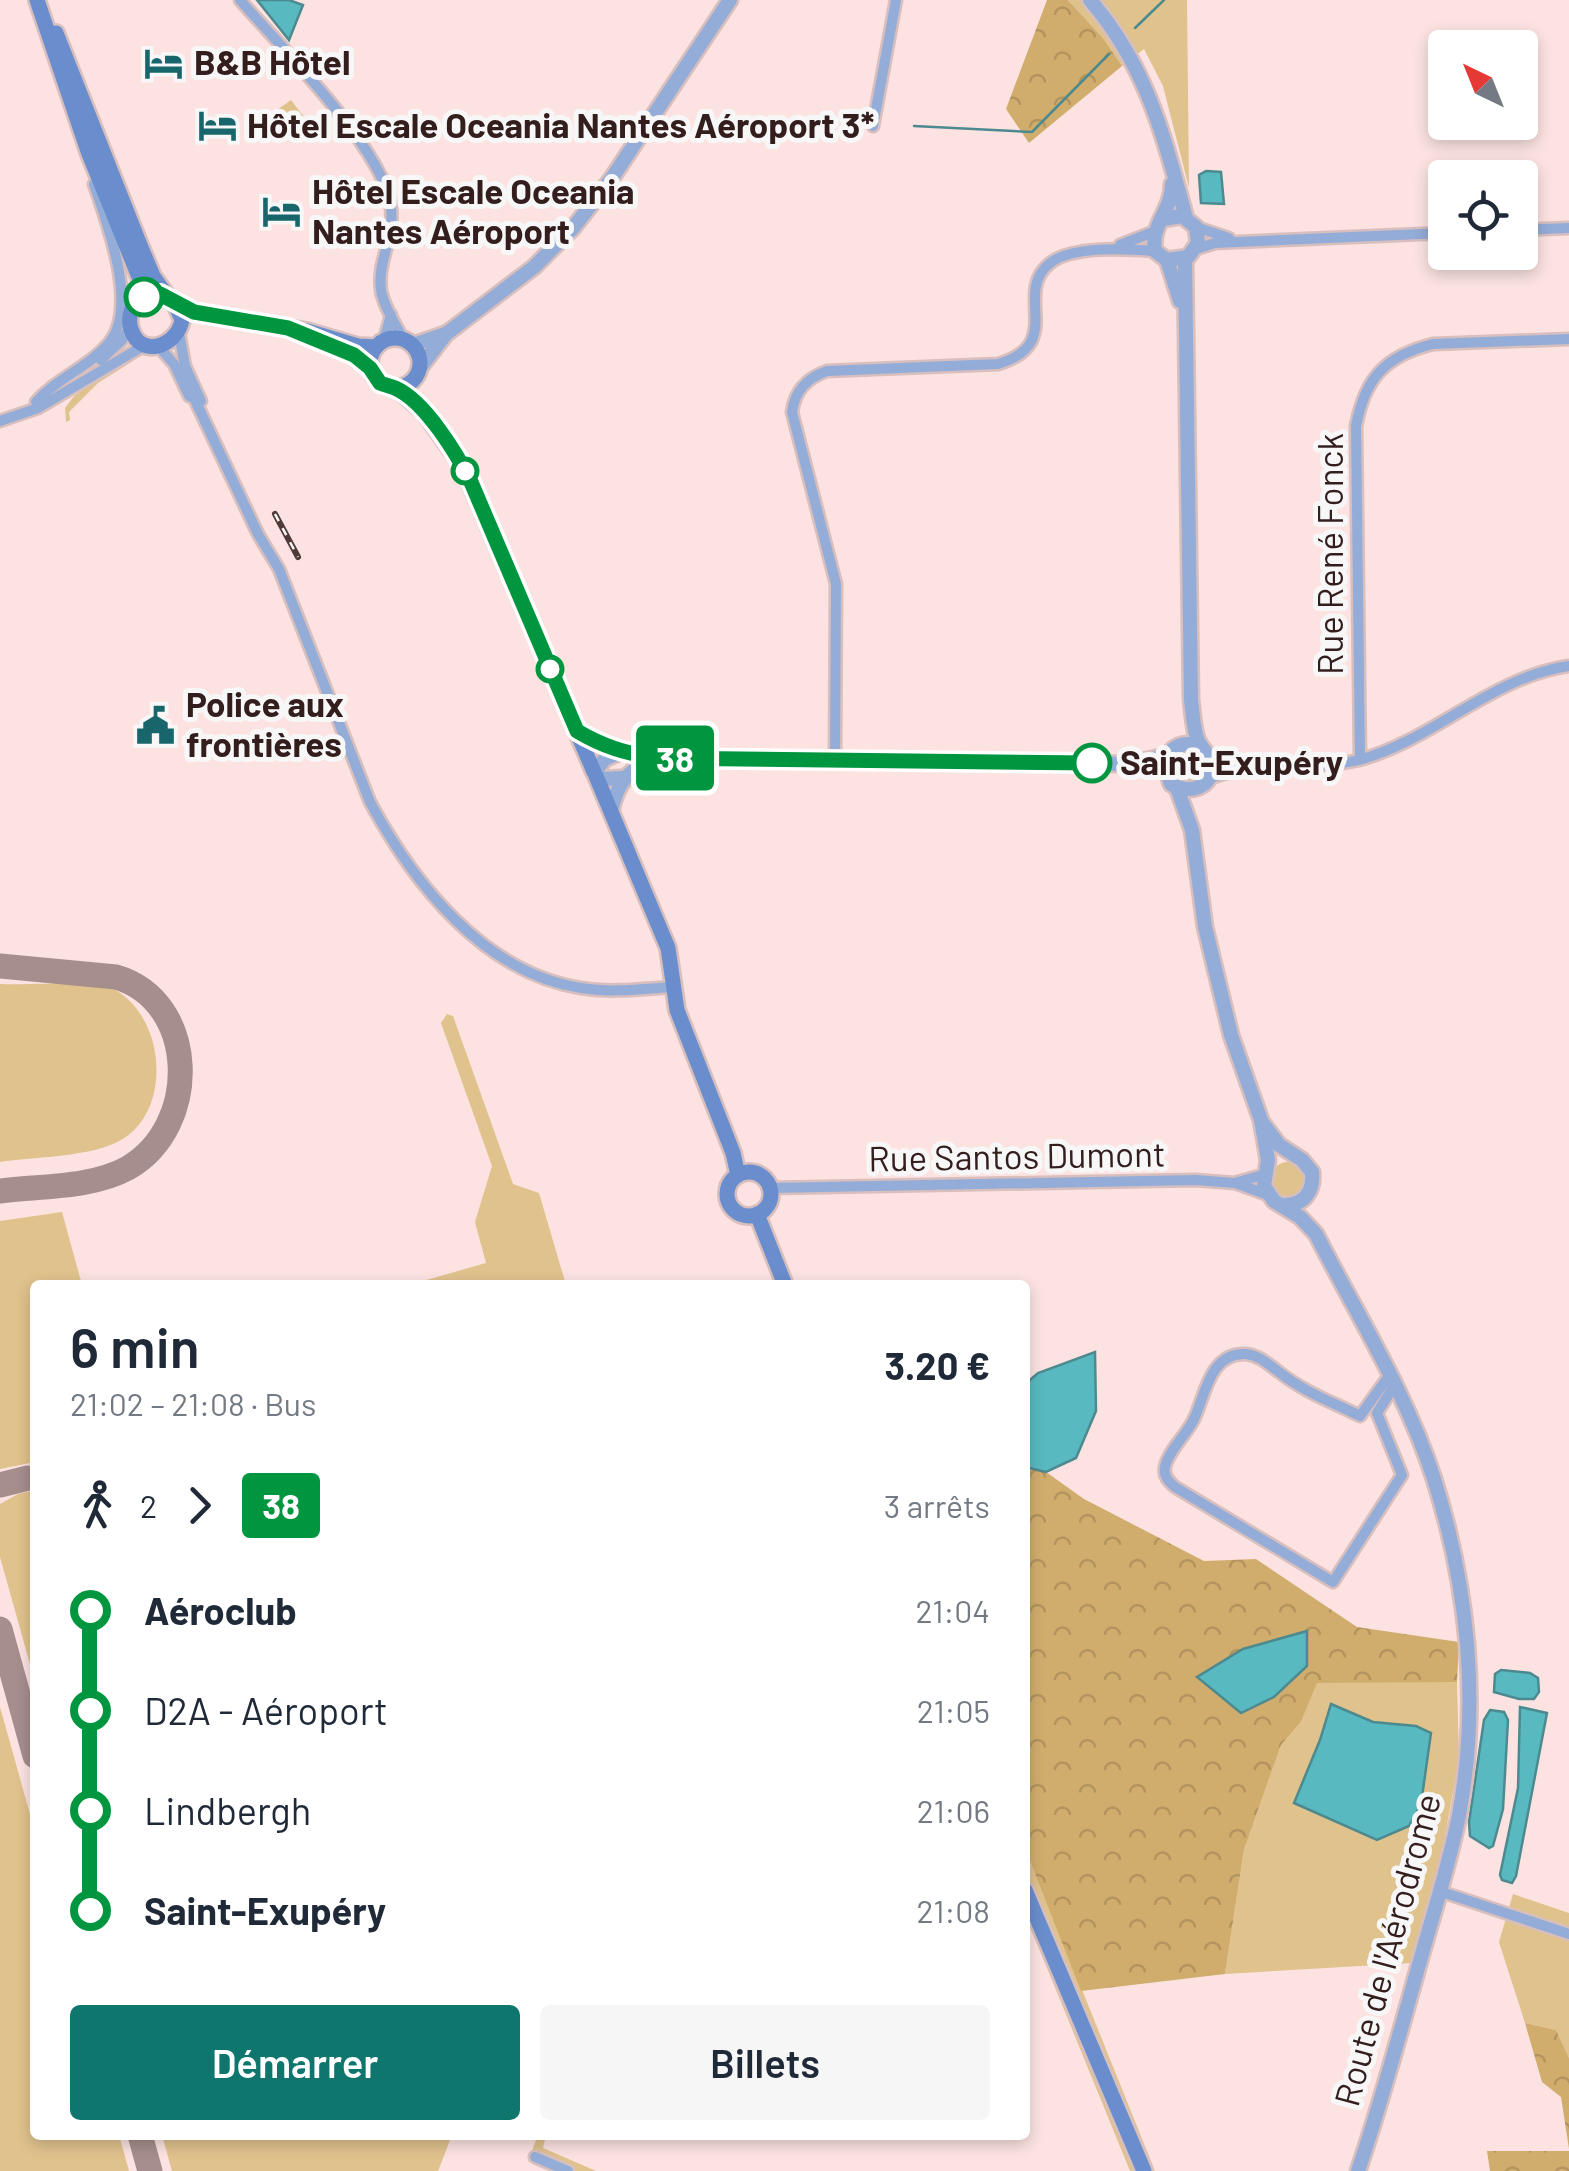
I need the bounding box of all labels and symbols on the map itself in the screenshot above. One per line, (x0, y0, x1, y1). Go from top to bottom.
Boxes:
north arrow (1428, 30, 1538, 140)
place label: B&B Hôtel (194, 40, 351, 82)
hotel icon: B&B Hôtel (143, 42, 185, 84)
place label: Hôtel Escale Oceania Nantes Aéroport 3* (247, 103, 874, 145)
hotel icon: Hôtel Escale Oceania Nantes Aéroport 3* (196, 105, 238, 147)
place label: Hôtel Escale Oceania Nantes Aéroport (312, 169, 635, 251)
hotel icon: Hôtel Escale Oceania Nantes Aéroport (261, 191, 303, 233)
unlabelled marker (125, 278, 163, 316)
street label: Rue René Fonck (1308, 433, 1350, 675)
unlabelled marker (452, 458, 478, 484)
unlabelled marker (537, 656, 563, 682)
place label: Police aux frontières (186, 682, 344, 764)
public building icon: Police aux frontières (135, 704, 177, 746)
line badge: 38 (630, 726, 720, 790)
place label: Saint-Exupéry (1120, 740, 1343, 782)
marker: Saint-Exupéry (1073, 744, 1111, 782)
street label: Rue Santos Dumont (868, 1131, 1166, 1179)
street label: Route de l'Aérodrome (1324, 1789, 1448, 2110)

